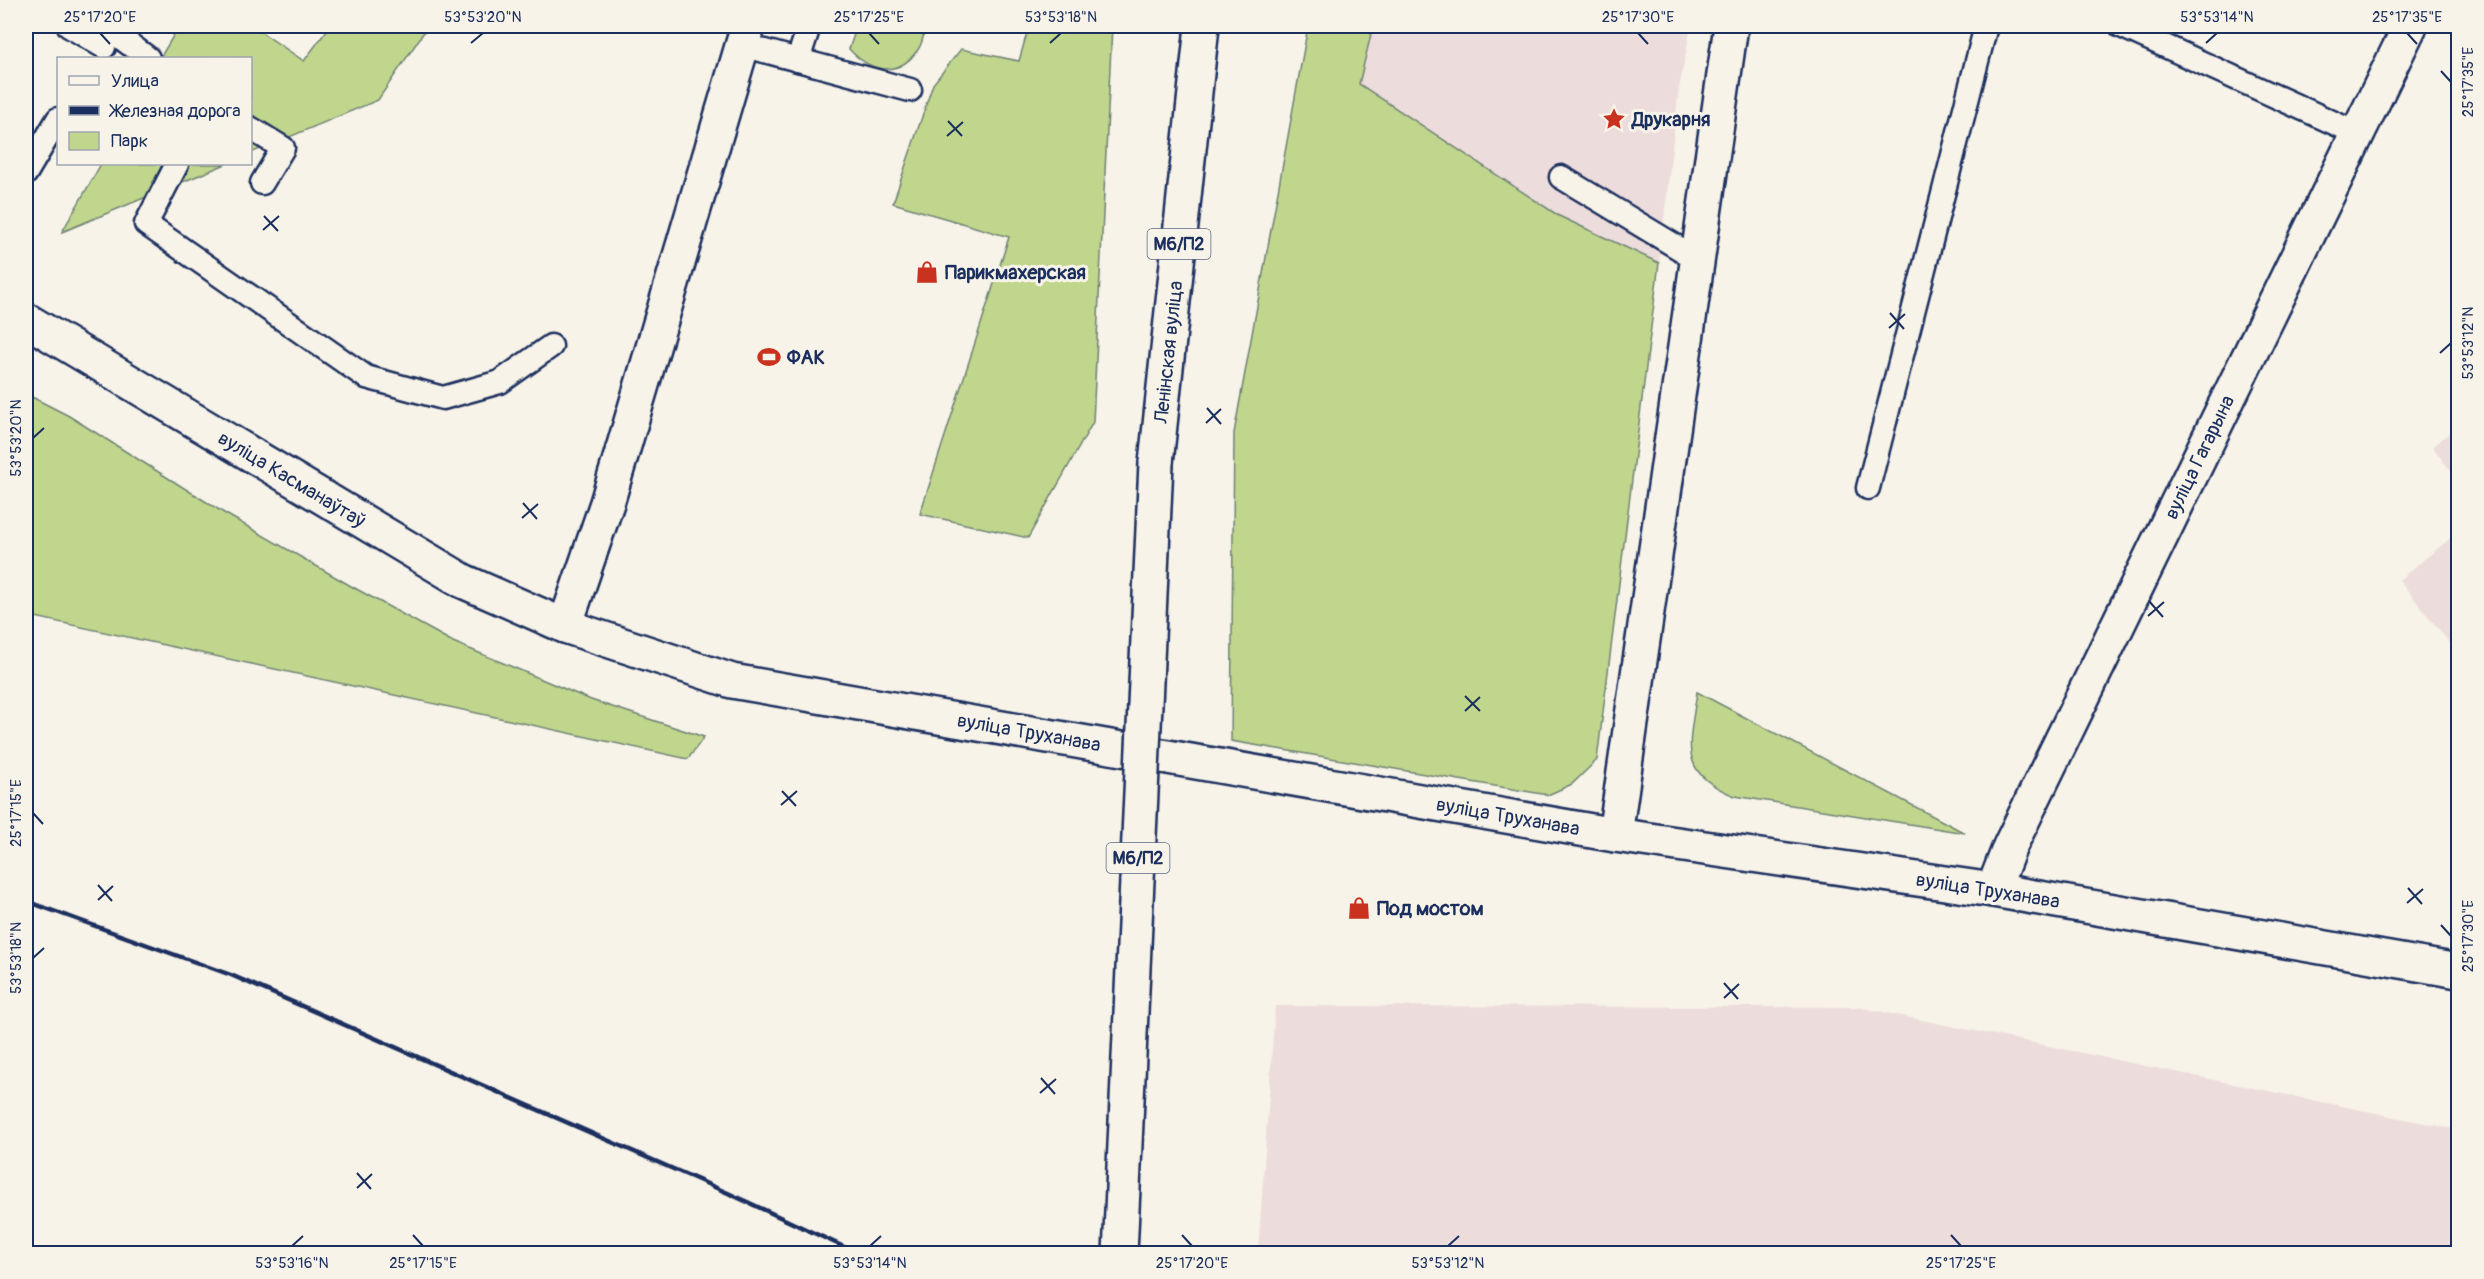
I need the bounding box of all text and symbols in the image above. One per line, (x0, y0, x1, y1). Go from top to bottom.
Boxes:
text: 25°17'20"E (64, 8, 136, 27)
text: 53°53'20"N (444, 8, 522, 27)
text: 25°17'25"E (834, 8, 904, 27)
text: 53°53'18"N (1025, 8, 1097, 27)
text: 25°17'30"E (1602, 8, 1674, 27)
text: 53°53'14"N (2180, 8, 2254, 27)
text: 25°17'35"E (2372, 8, 2442, 27)
text: 25°17'35"E (2459, 47, 2478, 117)
legend (57, 57, 252, 165)
text: Улица (111, 70, 159, 93)
text: Железная дорога (108, 100, 241, 123)
place icon: Друкарня (1601, 106, 1627, 132)
place label: Друкарня (1631, 107, 1710, 132)
text: Парк (111, 130, 148, 153)
road number: М6/П2 (1148, 229, 1210, 259)
shop icon: Парикмахерская (914, 259, 940, 285)
place label: Парикмахерская (945, 260, 1086, 285)
street label: Ленінская вуліца (1148, 280, 1188, 426)
text: 53°53'12"N (2459, 306, 2478, 380)
sports icon: ФАК (756, 344, 782, 370)
place label: ФАК (786, 345, 825, 370)
street label: вуліца Гагарына (2159, 391, 2240, 523)
text: 53°53'20"N (7, 399, 26, 477)
street label: вуліца Касманаўтаў (213, 425, 370, 534)
street label: вуліца Труханава (955, 708, 1103, 757)
text: 25°17'15"E (7, 779, 26, 847)
street label: вуліца Труханава (1434, 792, 1582, 841)
road number: М6/П2 (1106, 843, 1170, 873)
street label: вуліца Труханава (1914, 867, 2062, 914)
shop icon: Под мостом (1346, 895, 1372, 921)
place label: Под мостом (1377, 896, 1484, 921)
text: 25°17'30"E (2459, 900, 2478, 972)
text: 53°53'18"N (7, 922, 26, 994)
text: 53°53'16"N (255, 1254, 329, 1273)
text: 25°17'15"E (389, 1254, 457, 1273)
text: 53°53'14"N (833, 1254, 907, 1273)
text: 25°17'20"E (1156, 1254, 1228, 1273)
text: 53°53'12"N (1411, 1254, 1485, 1273)
text: 25°17'25"E (1926, 1254, 1996, 1273)

